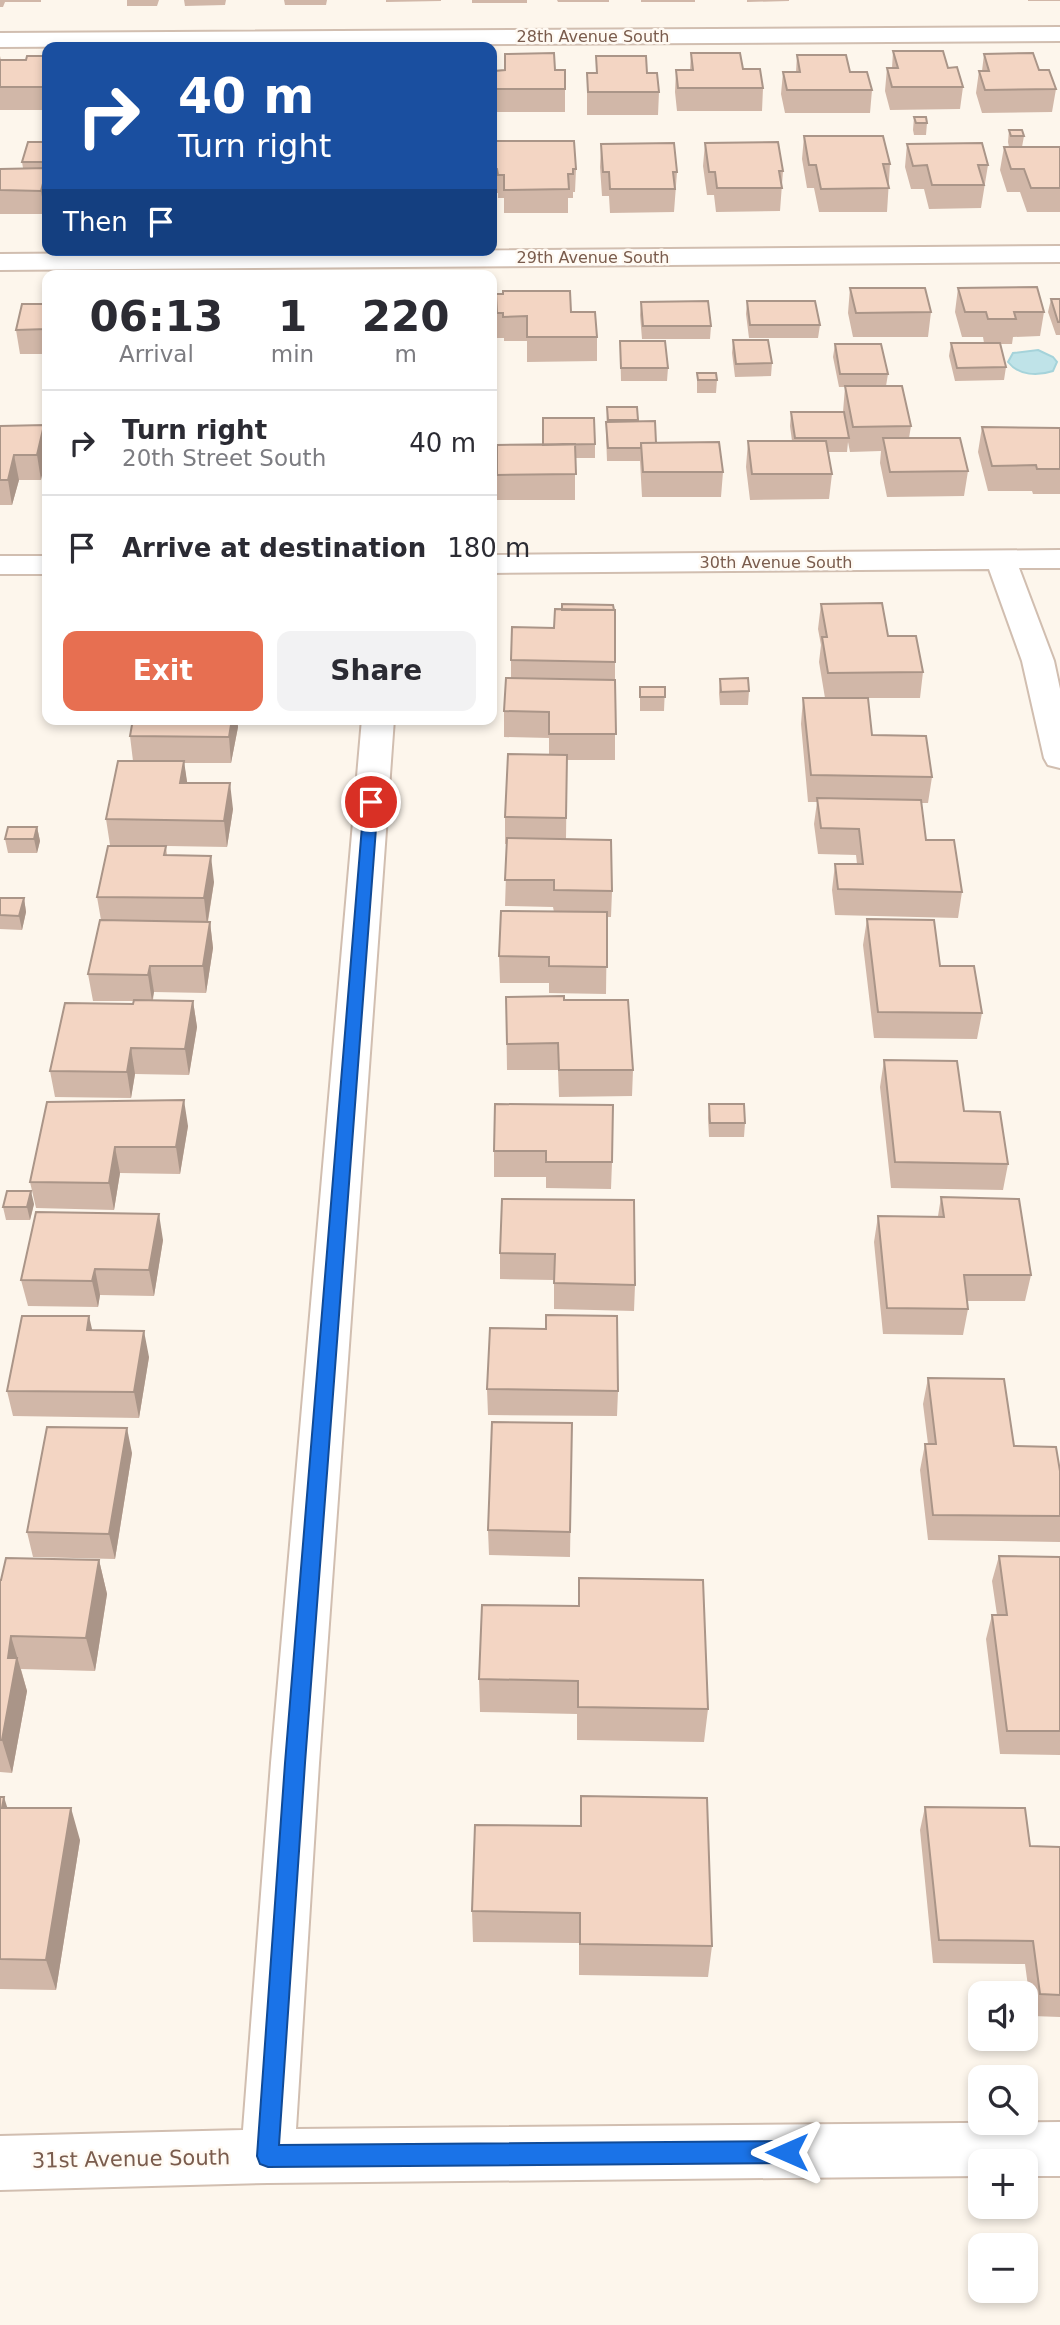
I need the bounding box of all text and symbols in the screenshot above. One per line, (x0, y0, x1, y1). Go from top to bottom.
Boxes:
street label: 28th Avenue South (517, 27, 669, 46)
text: 40 m (178, 68, 314, 125)
icon: right (63, 70, 154, 161)
text: Turn right (178, 127, 331, 165)
icon: arrive (142, 203, 180, 241)
text: Then (63, 207, 128, 237)
street label: 29th Avenue South (517, 248, 669, 267)
text: 06:13 (90, 292, 223, 341)
text: 1 (278, 292, 307, 341)
text: 220 (362, 292, 449, 341)
text: Arrival (119, 341, 194, 367)
text: min (271, 341, 314, 367)
text: m (394, 341, 417, 367)
text: Turn right (122, 415, 267, 445)
icon: right (63, 424, 101, 462)
text: 40 m (409, 428, 476, 458)
text: 20th Street South (122, 445, 326, 471)
icon: arrive (63, 529, 101, 567)
text: Arrive at destination (122, 533, 426, 563)
text: 180 m (447, 533, 530, 563)
street label: 30th Avenue South (700, 553, 852, 572)
button: Exit (63, 631, 263, 711)
button: Share (277, 631, 476, 711)
pin (341, 772, 401, 832)
icon: arrive (352, 783, 390, 821)
map controls (968, 1981, 1038, 2303)
button: sound (968, 1981, 1038, 2051)
button: search (968, 2065, 1038, 2135)
position arrow (750, 2115, 824, 2189)
street label: 31st Avenue South (32, 2145, 230, 2173)
button: + (968, 2149, 1038, 2219)
button: − (968, 2233, 1038, 2303)

